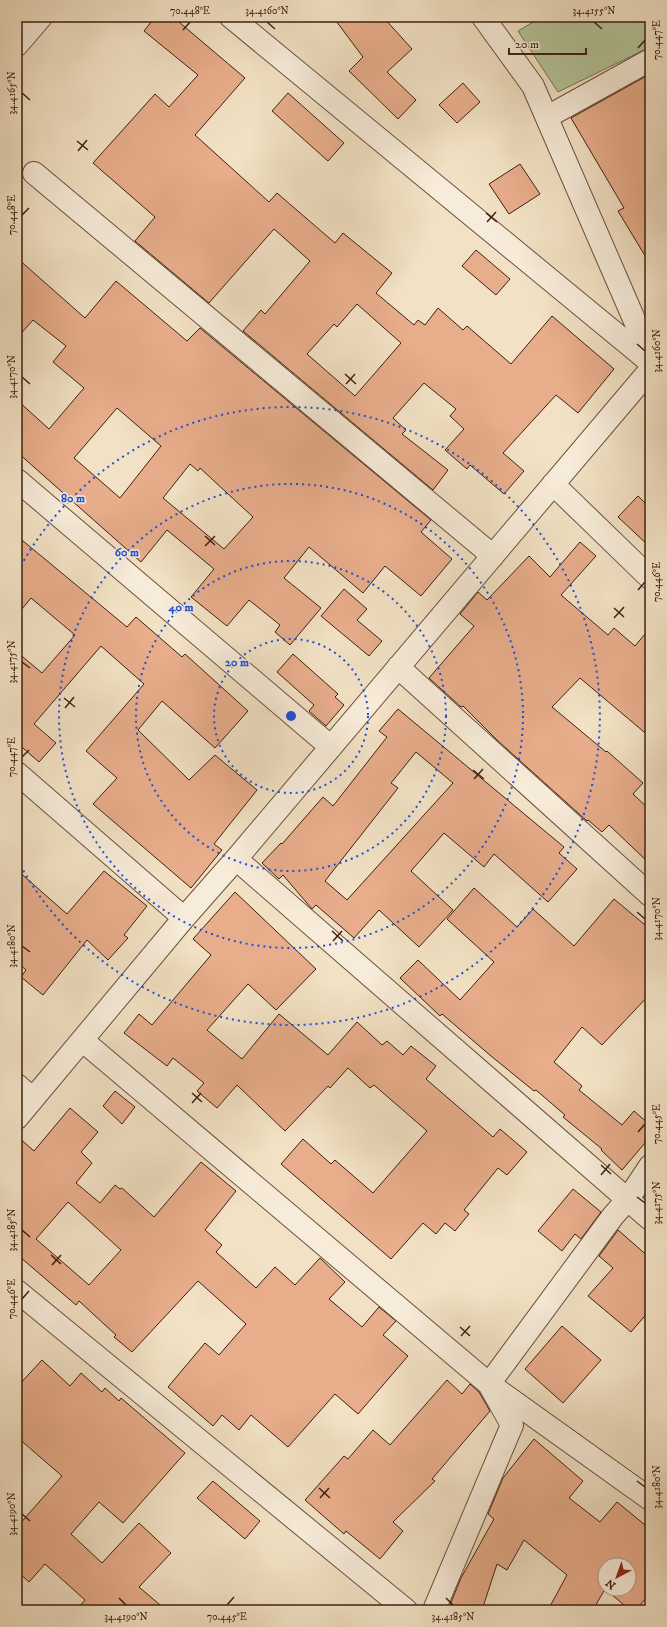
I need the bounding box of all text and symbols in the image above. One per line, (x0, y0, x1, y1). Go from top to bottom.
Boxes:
text: 70.448°E (170, 5, 210, 17)
text: 34.4160°N (245, 5, 289, 17)
text: 34.4155°N (573, 5, 615, 17)
text: 70.447°E (651, 20, 663, 60)
scale bar (509, 30, 586, 56)
text: 20 m (515, 37, 539, 52)
text: 34.4165°N (6, 71, 18, 115)
text: 70.448°E (6, 195, 18, 235)
text: 34.4160°N (651, 329, 663, 373)
text: 34.4170°N (6, 355, 18, 399)
text: 80 m (61, 491, 85, 506)
text: 60 m (115, 545, 139, 560)
text: 70.446°E (651, 562, 663, 602)
text: 40 m (168, 600, 193, 615)
text: 34.4175°N (6, 640, 18, 684)
text: 20 m (225, 655, 249, 670)
centre of rings (284, 709, 298, 723)
text: 70.447°E (6, 737, 18, 777)
text: 34.4170°N (651, 897, 663, 941)
text: 34.4180°N (6, 924, 18, 968)
text: 70.445°E (651, 1104, 663, 1144)
text: 34.4175°N (651, 1181, 663, 1225)
text: 34.4185°N (6, 1208, 18, 1252)
text: 70.446°E (6, 1279, 18, 1319)
text: 34.4180°N (651, 1465, 663, 1509)
text: 34.4190°N (6, 1492, 18, 1536)
north arrow (597, 1557, 637, 1597)
text: N (603, 1576, 619, 1592)
text: 34.4190°N (104, 1611, 148, 1623)
text: 70.445°E (207, 1611, 247, 1623)
text: 34.4185°N (431, 1611, 475, 1623)

